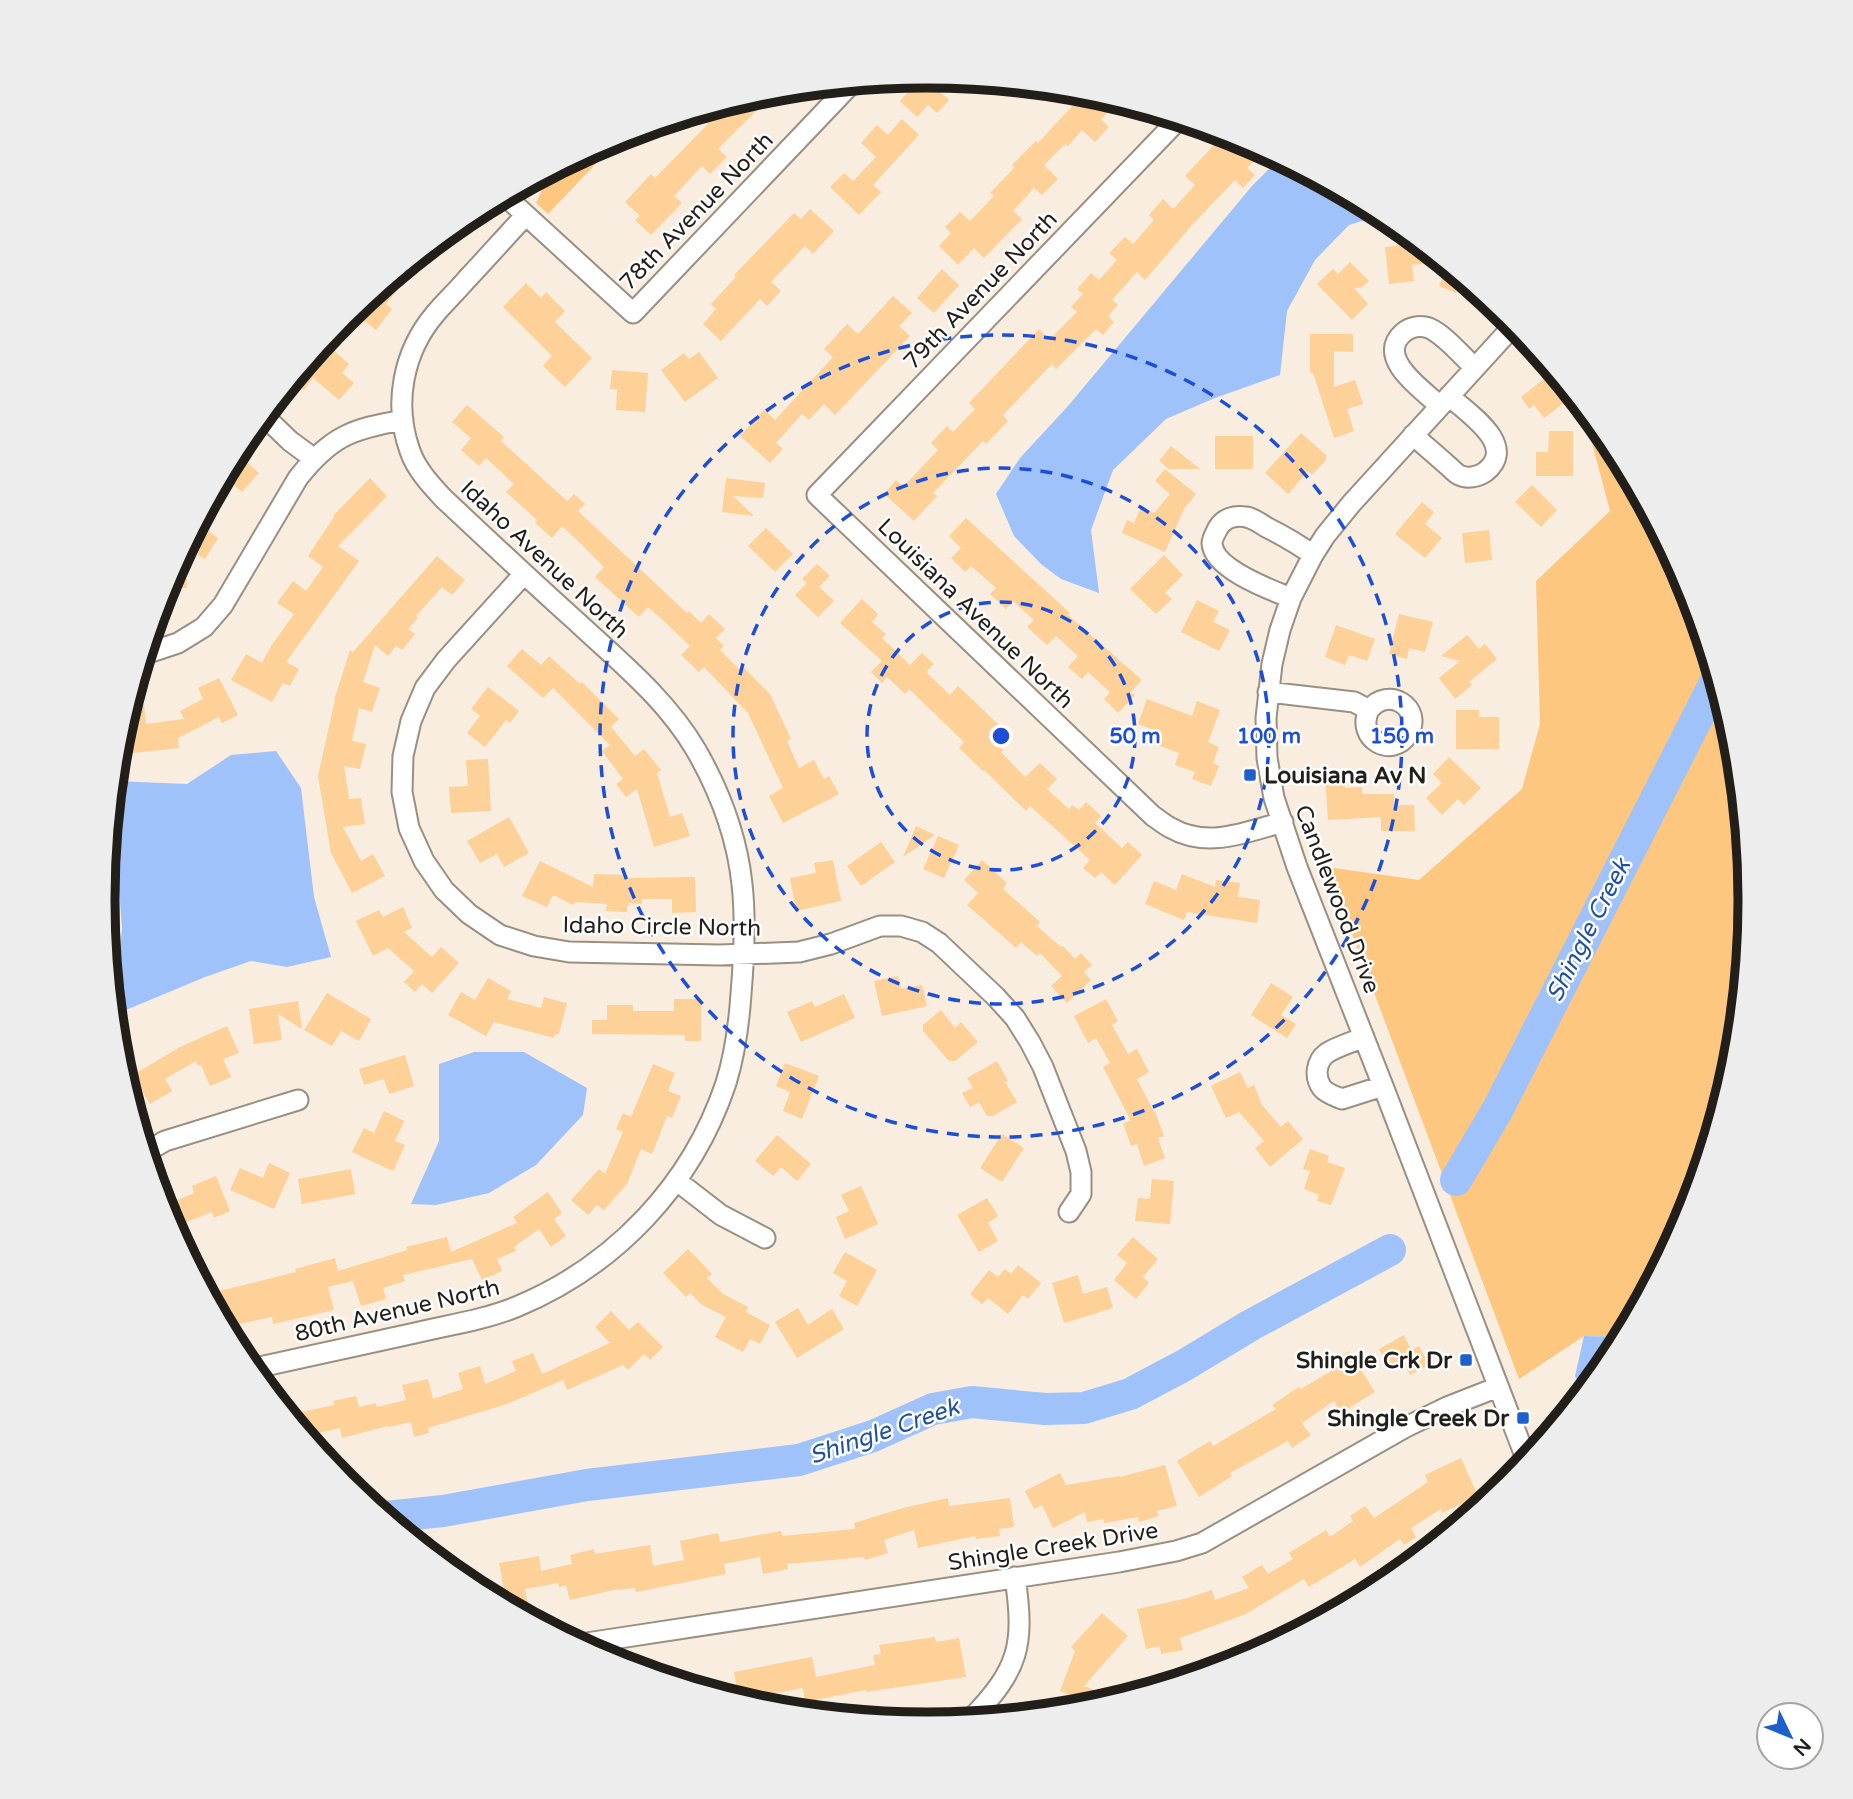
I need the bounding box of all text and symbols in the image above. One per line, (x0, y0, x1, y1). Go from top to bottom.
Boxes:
street label: 78th Avenue North (614, 127, 780, 297)
street label: 79th Avenue North (898, 206, 1064, 376)
street label: Idaho Avenue North (454, 475, 634, 645)
street label: Louisiana Avenue North (871, 513, 1079, 715)
centre of rings (989, 724, 1013, 748)
text: 50 m (1109, 724, 1161, 749)
text: 100 m (1237, 724, 1301, 749)
text: 150 m (1370, 724, 1434, 749)
place label: Louisiana Av N (1264, 762, 1427, 790)
marker: Louisiana Av N (1242, 767, 1258, 783)
street label: Candlewood Drive (1288, 801, 1386, 997)
water label: Shingle Creek (1540, 852, 1638, 1006)
street label: Idaho Circle North (562, 911, 761, 943)
street label: 80th Avenue North (292, 1274, 503, 1348)
place label: Shingle Crk Dr (1296, 1347, 1453, 1375)
marker: Shingle Crk Dr (1458, 1352, 1474, 1368)
water label: Shingle Creek (806, 1392, 965, 1471)
place label: Shingle Creek Dr (1327, 1405, 1510, 1433)
marker: Shingle Creek Dr (1515, 1410, 1531, 1426)
street label: Shingle Creek Drive (946, 1517, 1160, 1577)
north arrow (1755, 1701, 1825, 1771)
text: N (1788, 1734, 1815, 1760)

